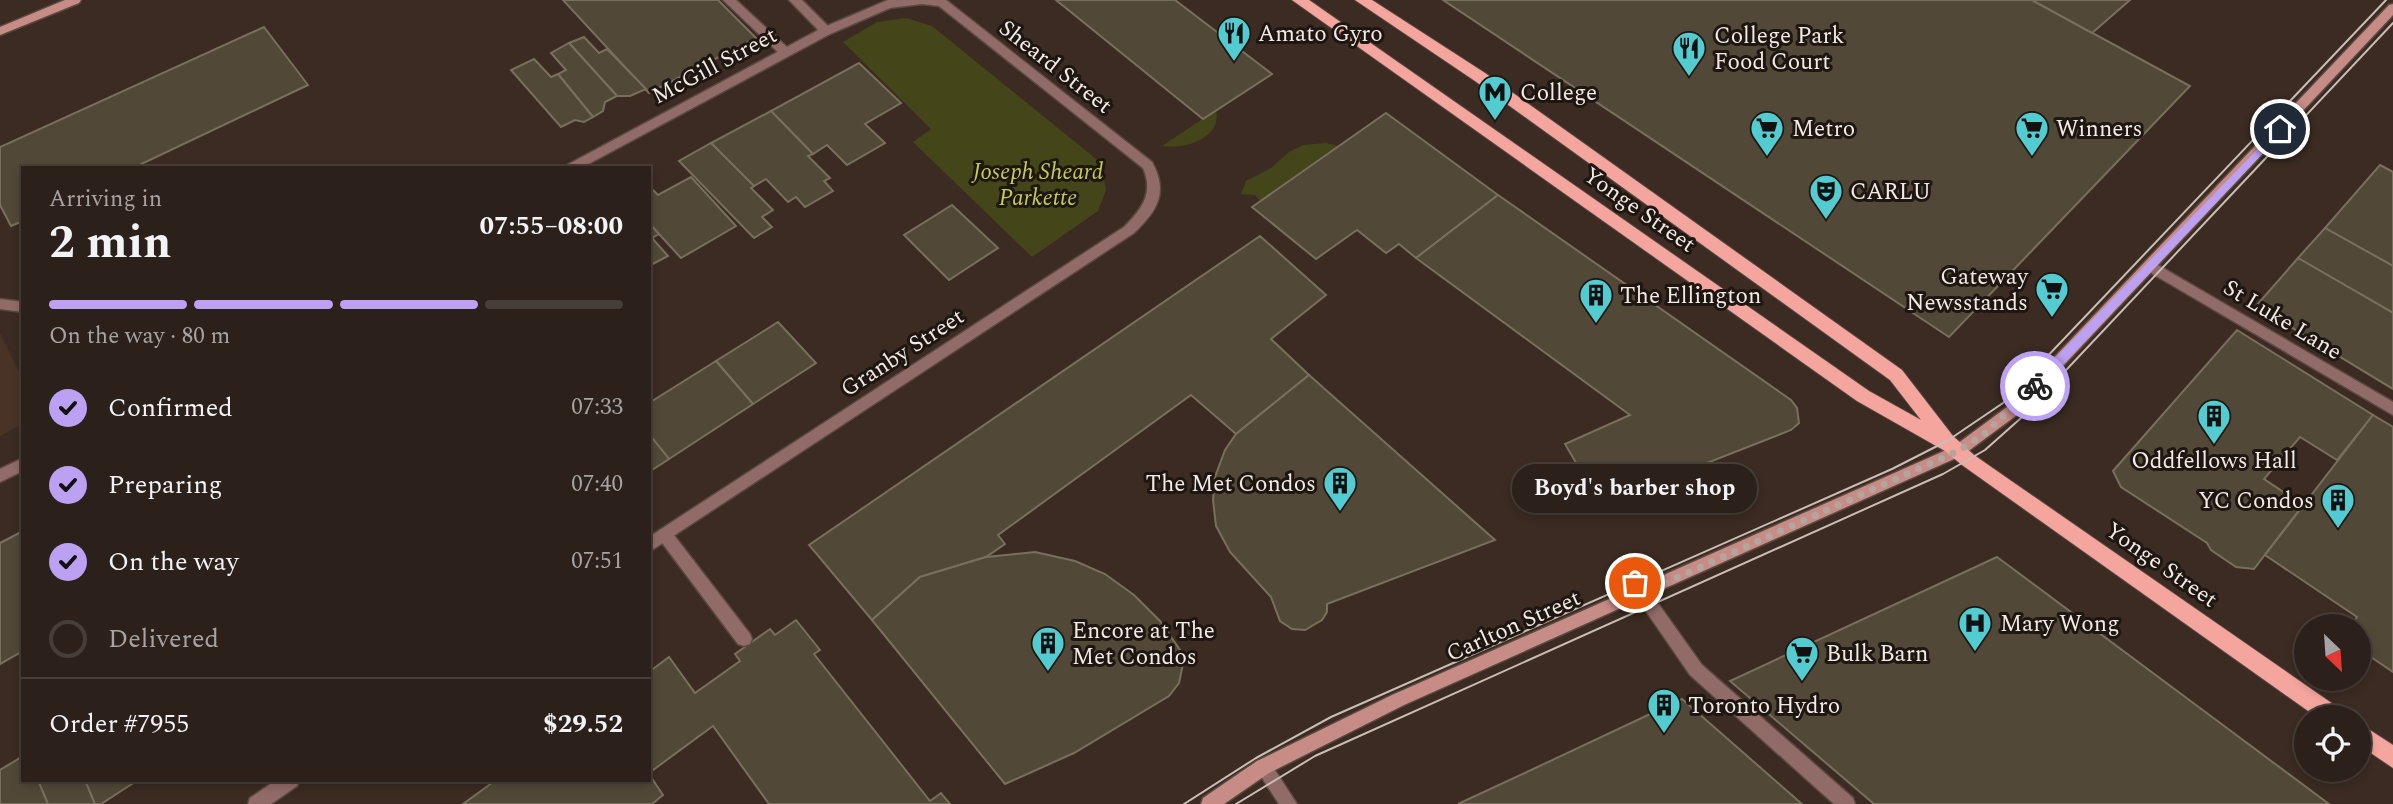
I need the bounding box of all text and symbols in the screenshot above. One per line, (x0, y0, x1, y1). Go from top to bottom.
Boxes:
street label: Sheard Street (991, 11, 1120, 123)
restaurant icon: Amato Gyro (1215, 14, 1253, 63)
place label: Amato Gyro (1258, 17, 1383, 52)
street label: McGill Street (646, 19, 784, 114)
place label: College Park Food Court (1714, 19, 1845, 80)
restaurant icon: College Park Food Court (1670, 29, 1708, 78)
metro station icon: College (1476, 73, 1514, 122)
place label: College (1520, 76, 1597, 111)
pin (2250, 99, 2310, 159)
supermarket icon: Metro (1748, 109, 1786, 158)
supermarket icon: Winners (2013, 109, 2051, 158)
icon: home (2261, 110, 2299, 148)
place label: Metro (1792, 112, 1855, 147)
place label: Winners (2056, 112, 2143, 147)
park label: Joseph Sheard Parkette (971, 155, 1103, 216)
street label: Yonge Street (1576, 159, 1702, 262)
theatre icon: CARLU (1807, 172, 1845, 221)
place label: CARLU (1850, 175, 1931, 210)
text: Arriving in (49, 182, 162, 217)
text: 07:55–08:00 (479, 206, 623, 246)
text: 2 min (49, 208, 171, 278)
place label: Gateway Newsstands (1906, 260, 2029, 321)
supermarket icon: Gateway Newsstands (2033, 270, 2071, 319)
street label: St Luke Lane (2216, 271, 2348, 370)
building icon: The Ellington (1577, 276, 1615, 325)
place label: The Ellington (1620, 279, 1761, 314)
street label: Granby Street (834, 300, 972, 406)
text: On the way · 80 m (49, 319, 230, 354)
courier (2000, 351, 2070, 421)
icon: bike (2016, 367, 2054, 405)
text: Confirmed (108, 388, 233, 428)
icon: check (49, 389, 87, 427)
text: 07:33 (571, 390, 623, 425)
building icon: Oddfellows Hall (2195, 397, 2233, 446)
place label: Oddfellows Hall (2131, 444, 2297, 479)
building icon: The Met Condos (1321, 464, 1359, 513)
callout: Boyd's barber shop (1512, 464, 1758, 513)
text: Preparing (108, 465, 222, 505)
icon: check (49, 466, 87, 504)
text: 07:40 (571, 467, 623, 502)
place label: The Met Condos (1145, 467, 1316, 502)
text: Boyd's barber shop (1534, 471, 1735, 506)
building icon: YC Condos (2319, 481, 2357, 530)
place label: YC Condos (2198, 484, 2314, 519)
street label: Yonge Street (2098, 514, 2224, 617)
text: On the way (108, 542, 239, 582)
icon: check (49, 543, 87, 581)
text: 07:51 (571, 544, 623, 579)
pin (1605, 553, 1665, 613)
icon: bag (1616, 564, 1654, 602)
street label: Carlton Street (1441, 581, 1586, 672)
hospital icon: Mary Wong (1956, 604, 1994, 653)
place label: Mary Wong (2000, 607, 2120, 642)
place label: Encore at The Met Condos (1072, 614, 1215, 675)
north arrow (2294, 614, 2371, 691)
map controls (2294, 614, 2371, 782)
text: Delivered (108, 619, 219, 659)
building icon: Encore at The Met Condos (1029, 624, 1067, 673)
supermarket icon: Bulk Barn (1783, 634, 1821, 683)
place label: Bulk Barn (1826, 637, 1928, 672)
building icon: Toronto Hydro (1645, 686, 1683, 735)
place label: Toronto Hydro (1688, 689, 1840, 724)
text: Order #7955 (49, 704, 189, 744)
text: $29.52 (543, 704, 623, 744)
button: locate (2294, 705, 2371, 782)

